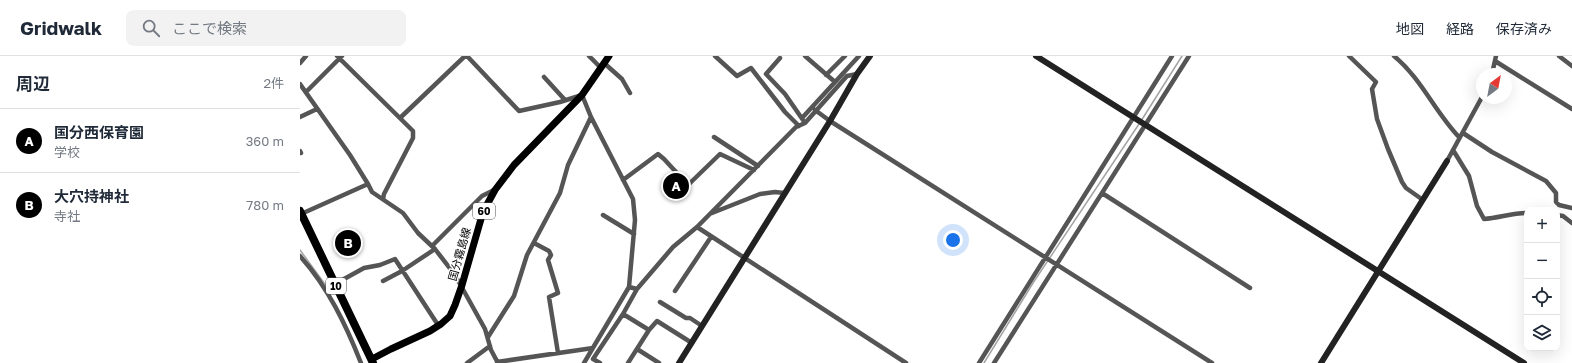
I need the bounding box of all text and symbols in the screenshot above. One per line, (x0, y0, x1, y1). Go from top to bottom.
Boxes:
search box (126, 10, 406, 46)
text: Gridwalk (20, 16, 102, 39)
icon: search (140, 17, 162, 39)
text: ここで検索 (172, 19, 247, 37)
text: 地図 (1396, 20, 1424, 37)
text: 経路 (1446, 20, 1474, 37)
text: 保存済み (1496, 20, 1552, 37)
north arrow (1476, 68, 1512, 104)
text: 周辺 (16, 73, 50, 94)
text: 2件 (263, 75, 284, 91)
text: 国分西保育園 (54, 123, 144, 141)
text: A (24, 133, 34, 149)
text: 360 m (246, 133, 284, 149)
text: 学校 (54, 144, 80, 160)
pin: A (663, 171, 689, 201)
text: 大穴持神社 (54, 187, 129, 205)
text: B (24, 197, 34, 213)
text: 780 m (246, 197, 284, 213)
road number: 60 (473, 203, 495, 219)
map controls (1524, 207, 1560, 351)
button: + (1524, 207, 1560, 243)
text: 寺社 (54, 208, 80, 224)
street label: 国分霧島線 (445, 226, 473, 282)
pin: B (335, 228, 361, 258)
your location (943, 230, 963, 250)
button: − (1524, 243, 1560, 279)
road number: 10 (326, 278, 346, 294)
button: locate (1524, 279, 1560, 315)
button: layers (1524, 315, 1560, 351)

